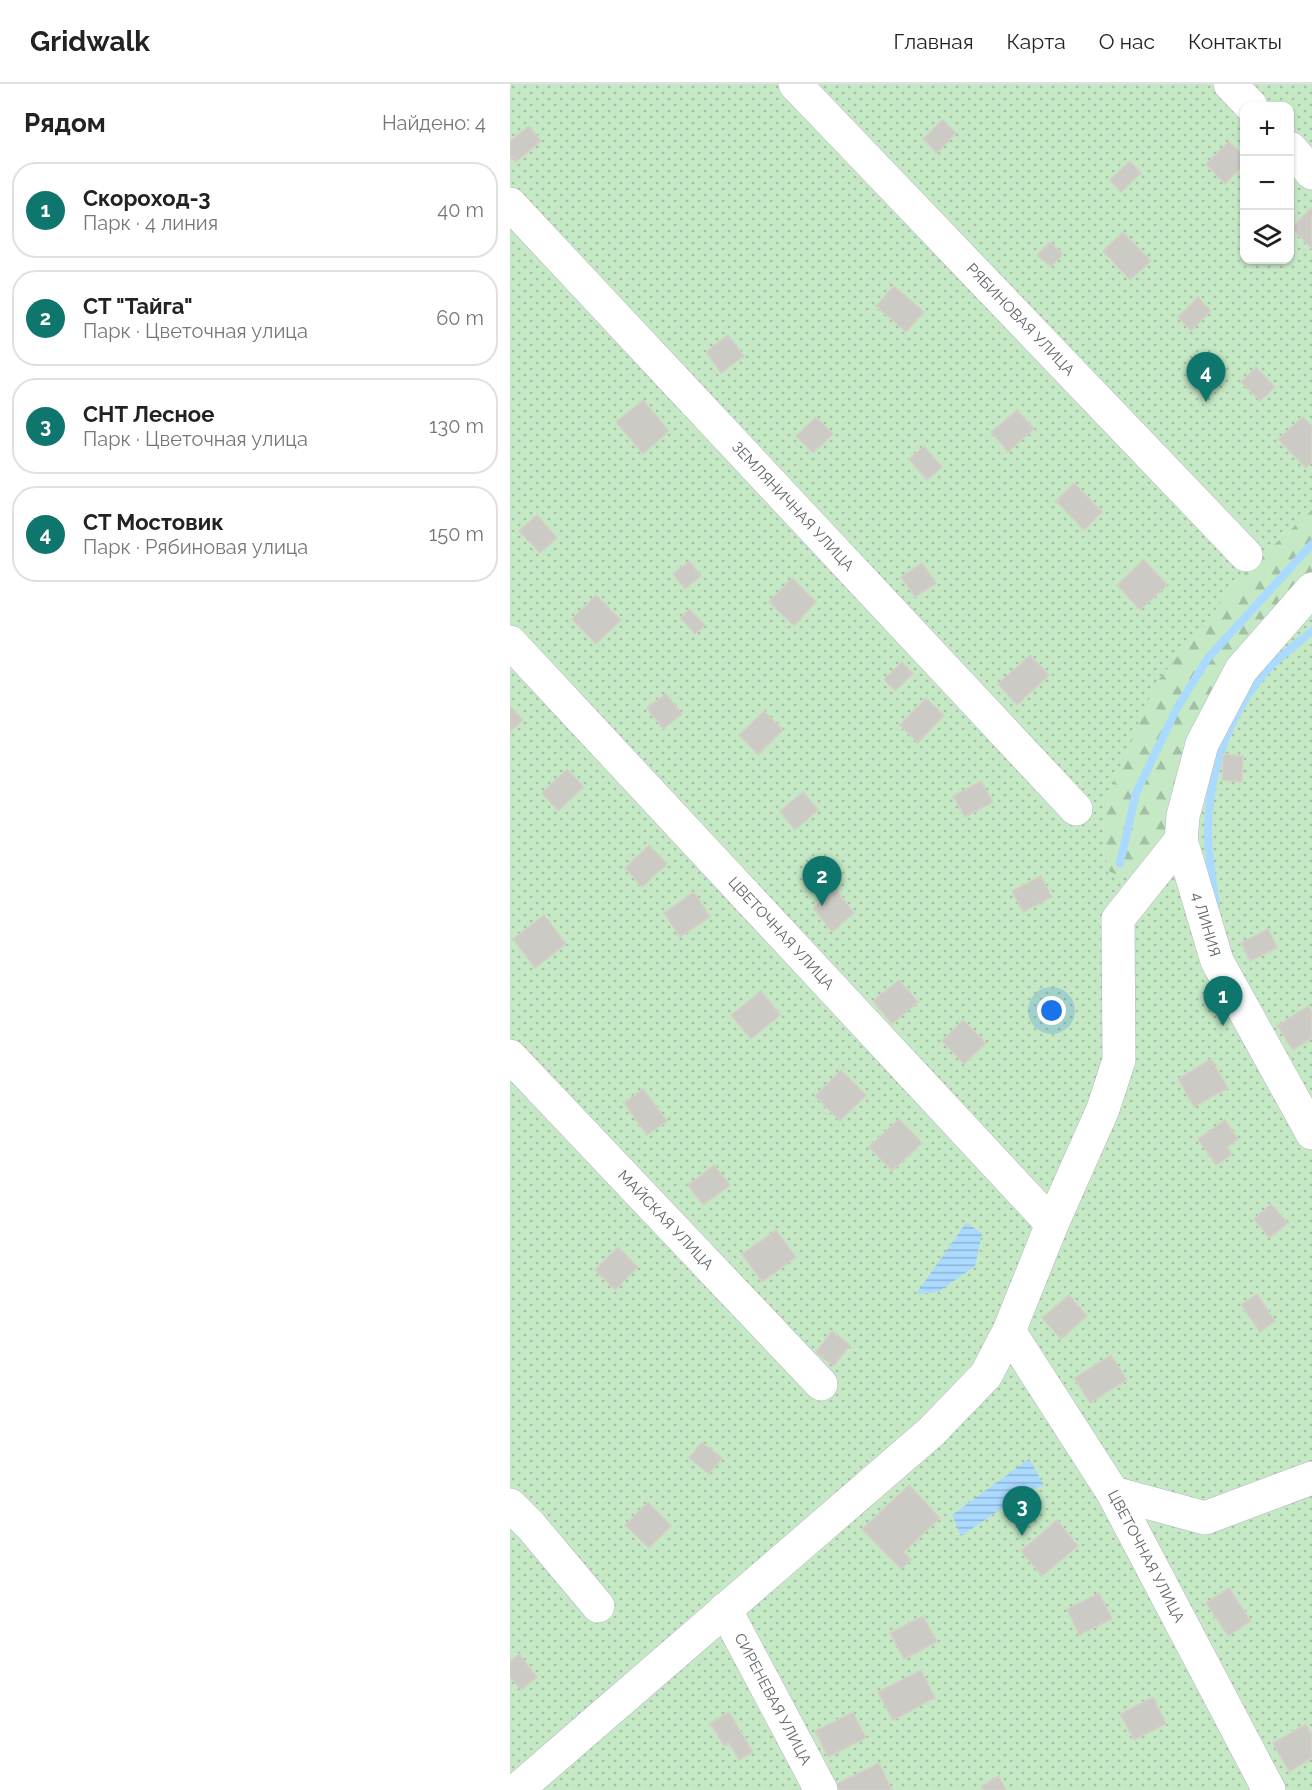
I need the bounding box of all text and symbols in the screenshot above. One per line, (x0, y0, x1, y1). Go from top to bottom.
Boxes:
text: Gridwalk (30, 25, 150, 58)
text: Главная (894, 29, 974, 54)
text: Карта (1007, 29, 1066, 54)
text: О нас (1099, 29, 1155, 54)
text: Контакты (1188, 29, 1282, 54)
map controls (1240, 102, 1294, 264)
button: + (1240, 102, 1294, 156)
text: Рядом (24, 108, 106, 138)
text: Найдено: 4 (382, 111, 486, 135)
button: − (1240, 156, 1294, 210)
text: Скороход-3 (83, 185, 210, 211)
text: 1 (41, 198, 50, 222)
text: 40 m (437, 198, 484, 222)
button: layers (1240, 210, 1294, 264)
text: Парк · 4 линия (83, 211, 218, 235)
street label: РЯБИНОВАЯ УЛИЦА (963, 260, 1078, 379)
text: СТ "Тайга" (83, 293, 193, 319)
text: 2 (40, 306, 51, 330)
text: 60 m (436, 306, 484, 330)
text: Парк · Цветочная улица (83, 319, 308, 343)
pin: 4 (1186, 352, 1226, 402)
text: СНТ Лесное (83, 401, 214, 427)
text: 3 (40, 414, 51, 438)
text: 130 m (429, 414, 484, 438)
text: Парк · Цветочная улица (83, 427, 308, 451)
street label: ЗЕМЛЯНИЧНАЯ УЛИЦА (728, 438, 858, 575)
text: СТ Мостовик (83, 509, 224, 535)
text: 4 (40, 522, 51, 546)
text: 150 m (429, 522, 484, 546)
text: Парк · Рябиновая улица (83, 535, 308, 559)
pin: 2 (802, 856, 842, 906)
street label: ЦВЕТОЧНАЯ УЛИЦА (725, 873, 838, 993)
street label: 4 ЛИНИЯ (1188, 890, 1224, 959)
pin: 1 (1204, 976, 1242, 1026)
your location (1037, 996, 1066, 1025)
street label: МАЙСКАЯ УЛИЦА (614, 1166, 717, 1274)
pin: 3 (1002, 1486, 1042, 1536)
street label: ЦВЕТОЧНАЯ УЛИЦА (1104, 1487, 1188, 1626)
street label: СИРЕНЕВАЯ УЛИЦА (731, 1630, 815, 1768)

